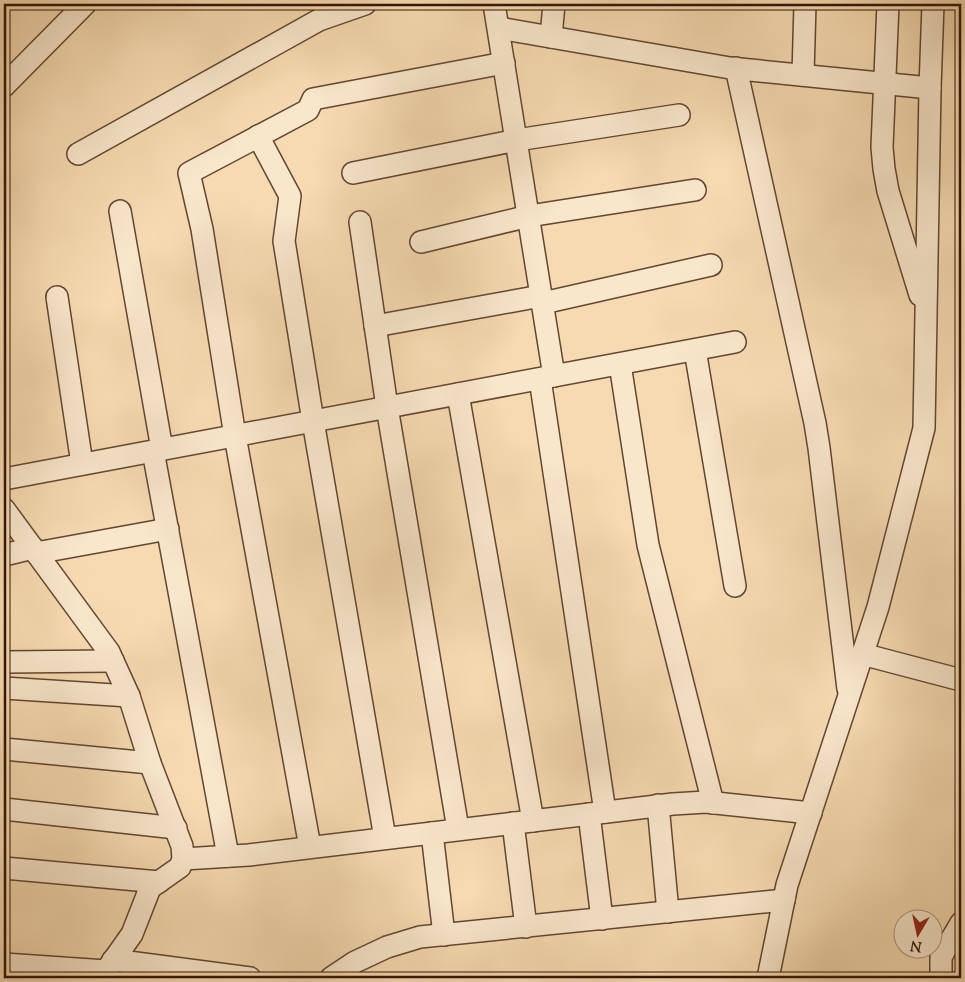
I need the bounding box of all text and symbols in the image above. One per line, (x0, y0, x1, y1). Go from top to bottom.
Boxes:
north arrow (892, 910, 942, 960)
text: N (909, 934, 923, 956)

